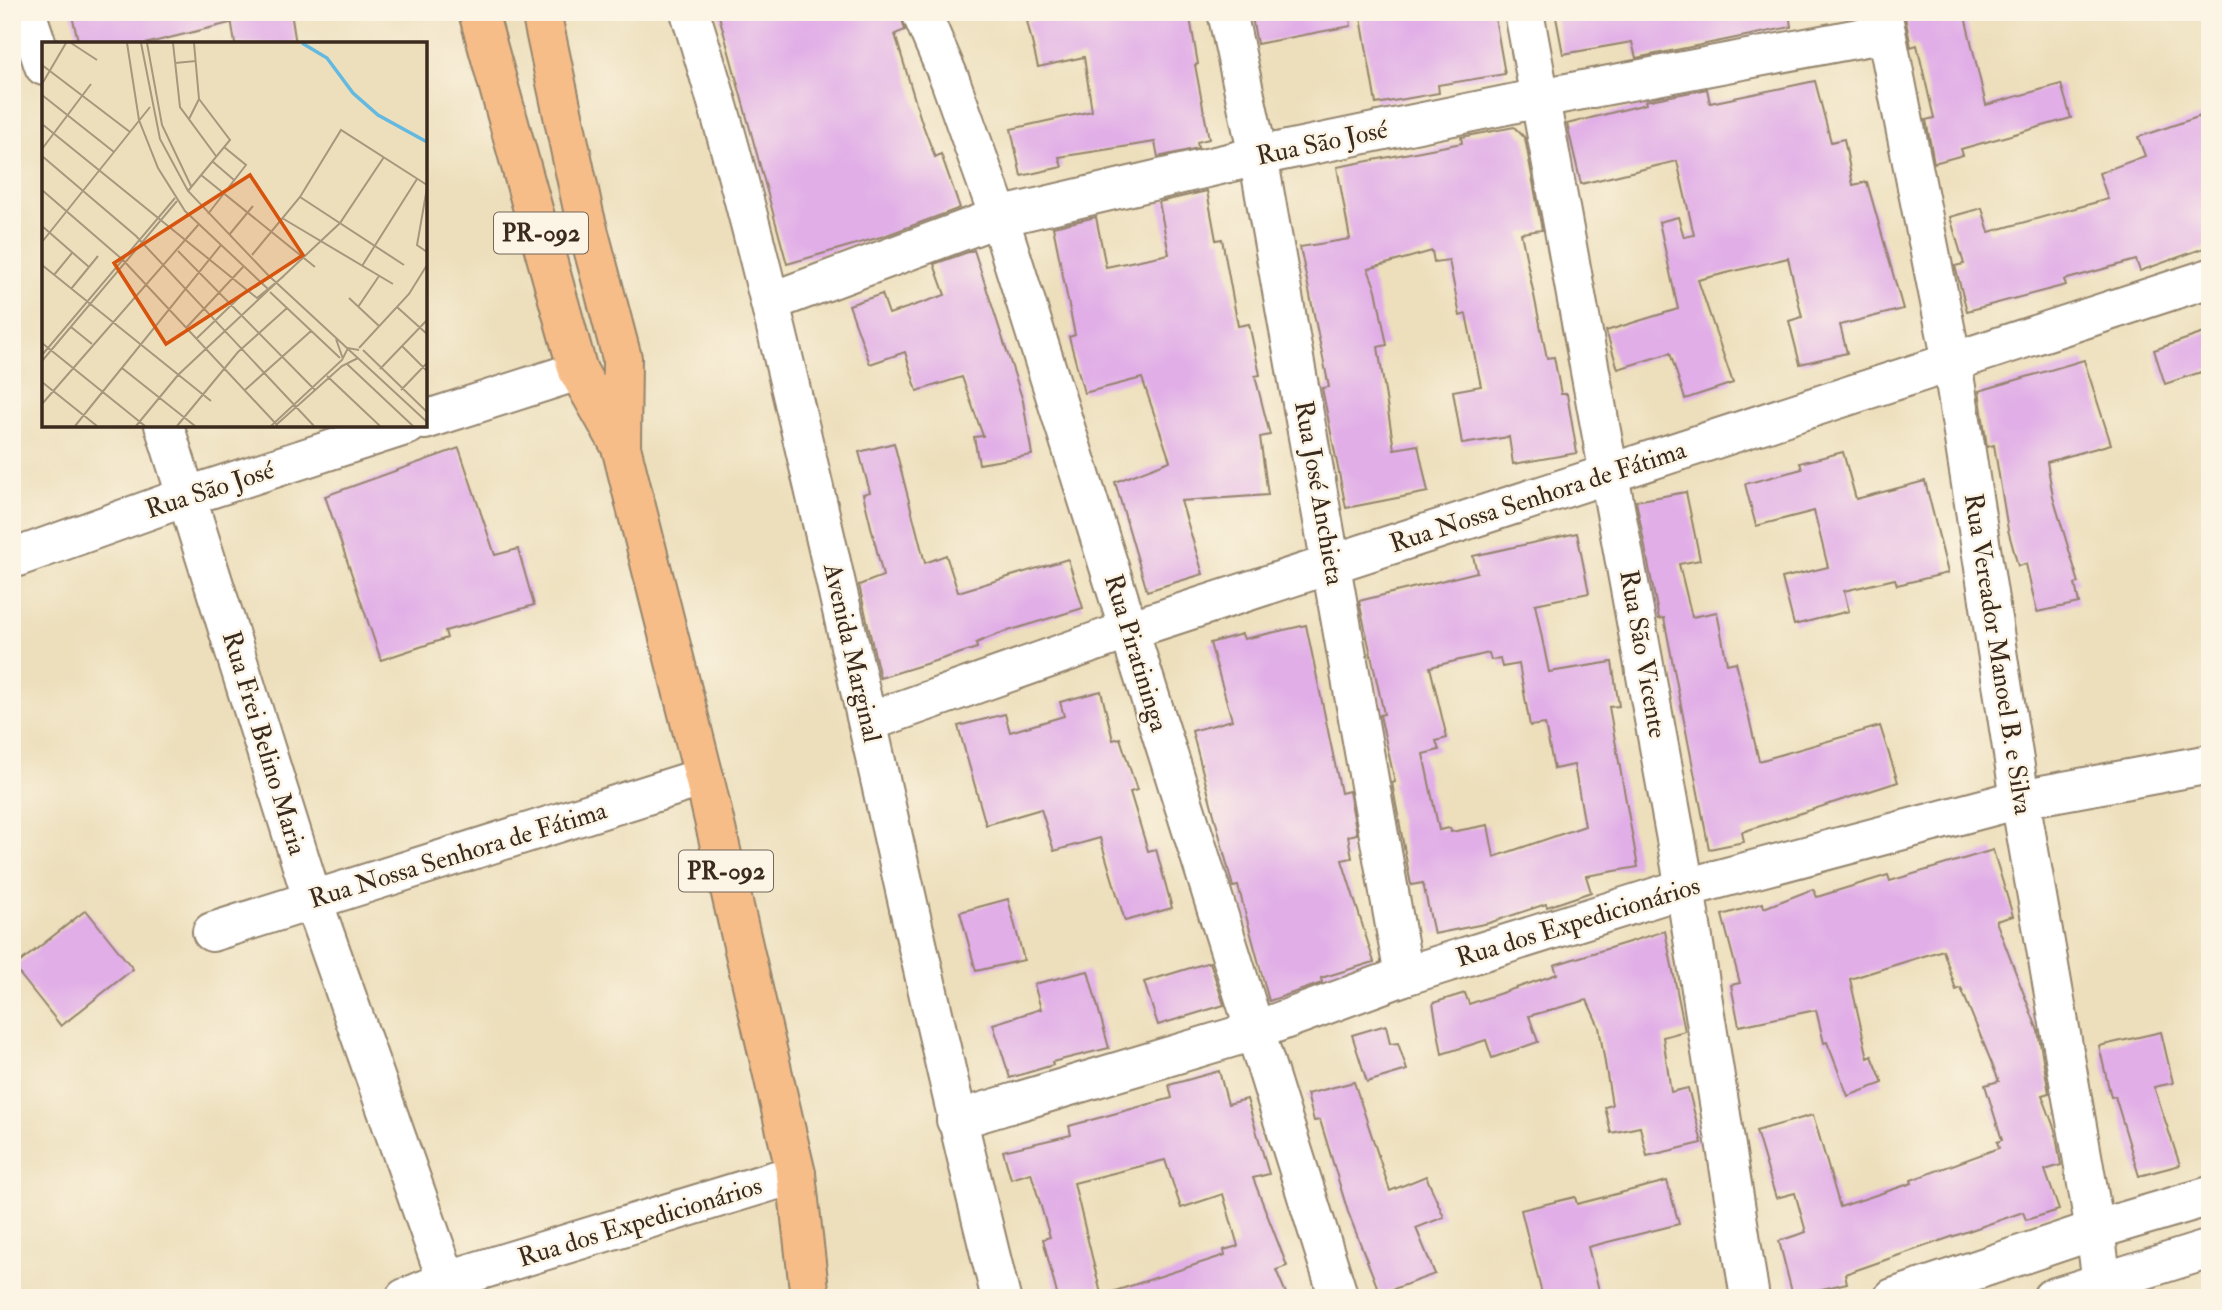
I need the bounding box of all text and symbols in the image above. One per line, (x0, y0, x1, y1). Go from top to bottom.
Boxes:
inset map (42, 42, 427, 427)
street label: Rua São José (1253, 113, 1391, 173)
road number: PR-092 (494, 212, 588, 254)
street label: Rua José Anchieta (1287, 398, 1351, 588)
street label: Rua Nossa Senhora de Fátima (1386, 434, 1690, 560)
street label: Rua São José (142, 454, 279, 526)
street label: Rua Vereador Manoel B. e Silva (1957, 491, 2039, 817)
street label: Avenida Marginal (816, 559, 888, 746)
street label: Rua São Vicente (1612, 567, 1674, 741)
street label: Rua Piratininga (1097, 570, 1175, 736)
street label: Rua Frei Belino Maria (215, 627, 313, 859)
street label: Rua Nossa Senhora de Fátima (305, 794, 611, 916)
road number: PR-092 (679, 850, 773, 892)
street label: Rua dos Expedicionários (1452, 870, 1704, 975)
street label: Rua dos Expedicionários (514, 1170, 766, 1275)

